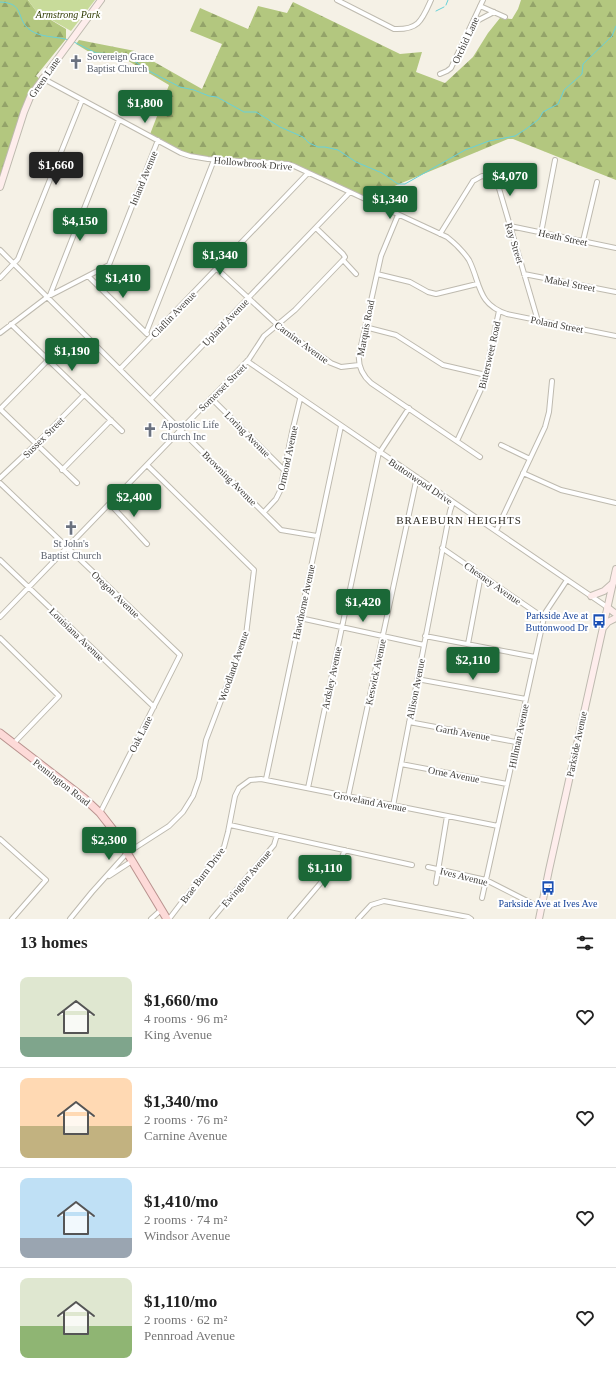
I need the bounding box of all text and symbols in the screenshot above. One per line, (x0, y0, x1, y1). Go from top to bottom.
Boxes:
park label: Armstrong Park (35, 9, 101, 20)
street label: Orchid Lane (450, 15, 481, 65)
place label: Sovereign Grace Baptist Church (87, 51, 154, 74)
street label: Green Lane (26, 54, 63, 100)
church icon: Sovereign Grace Baptist Church (68, 54, 84, 70)
pin: $1,800 (112, 90, 178, 124)
text: $1,800 (127, 95, 163, 110)
street label: Inland Avenue (128, 149, 160, 207)
pin: $1,660 (23, 152, 89, 186)
street label: Hollowbrook Drive (213, 155, 293, 172)
text: $1,660 (38, 157, 74, 172)
pin: $4,070 (477, 163, 543, 197)
text: $4,070 (492, 168, 528, 183)
pin: $1,340 (357, 186, 423, 220)
text: $1,340 (372, 191, 408, 206)
pin: $4,150 (47, 208, 113, 242)
text: $4,150 (62, 213, 98, 228)
street label: Ray Street (503, 221, 526, 265)
street label: Heath Street (537, 227, 589, 248)
pin: $1,340 (187, 242, 253, 276)
text: $1,340 (202, 247, 238, 262)
pin: $1,410 (90, 265, 156, 299)
text: $1,410 (105, 270, 141, 285)
street label: Mabel Street (544, 273, 596, 294)
street label: Claflin Avenue (149, 289, 199, 340)
street label: Upland Avenue (200, 296, 251, 348)
street label: Marquis Road (355, 299, 376, 357)
street label: Poland Street (530, 314, 584, 335)
street label: Carnine Avenue (273, 319, 331, 366)
street label: Bittersweet Road (476, 320, 503, 390)
pin: $1,190 (39, 338, 105, 372)
text: $1,190 (54, 343, 90, 358)
street label: Somerset Street (196, 361, 249, 414)
street label: Loring Avenue (223, 409, 273, 460)
street label: Sussex Street (21, 414, 66, 460)
place label: Apostolic Life Church Inc (161, 419, 220, 442)
church icon: Apostolic Life Church Inc (142, 422, 158, 438)
street label: Ormond Avenue (275, 424, 300, 491)
street label: Browning Avenue (200, 449, 259, 508)
street label: Buttonwood Drive (387, 456, 455, 507)
pin: $2,400 (101, 484, 167, 518)
text: $2,400 (116, 489, 152, 504)
district label: BRAEBURN HEIGHTS (396, 514, 522, 526)
church icon: St John's Baptist Church (63, 520, 79, 536)
place label: St John's Baptist Church (41, 538, 101, 561)
street label: Chesney Avenue (462, 560, 524, 607)
street label: Hawthorne Avenue (290, 563, 317, 641)
street label: Oregon Avenue (89, 569, 142, 620)
pin: $1,420 (330, 589, 396, 623)
text: $1,420 (345, 594, 381, 609)
street label: Louisiana Avenue (47, 605, 107, 664)
place label: Parkside Ave at Buttonwood Dr (526, 610, 589, 633)
bus stop icon: Parkside Ave at Buttonwood Dr (591, 613, 607, 629)
street label: Woodland Avenue (216, 629, 251, 703)
street label: Keswick Avenue (363, 637, 388, 706)
street label: Ardsley Avenue (319, 645, 344, 711)
pin: $2,110 (440, 647, 506, 681)
text: $2,110 (455, 652, 491, 667)
street label: Allison Avenue (404, 657, 427, 720)
street label: Hillman Avenue (506, 703, 531, 769)
street label: Parkside Avenue (564, 710, 589, 778)
street label: Oak Lane (127, 714, 154, 754)
street label: Garth Avenue (435, 722, 492, 743)
street label: Pennington Road (31, 757, 92, 808)
street label: Orne Avenue (427, 764, 481, 785)
street label: Groveland Avenue (332, 789, 408, 814)
pin: $2,300 (76, 827, 142, 861)
text: $2,300 (91, 832, 127, 847)
street label: Brae Burn Drive (178, 845, 227, 905)
street label: Ewington Avenue (219, 847, 274, 909)
pin: $1,110 (292, 855, 358, 889)
text: $1,110 (307, 860, 343, 875)
street label: Ives Avenue (439, 865, 490, 888)
bus stop icon: Parkside Ave at Ives Ave (540, 880, 556, 896)
place label: Parkside Ave at Ives Ave (498, 898, 598, 909)
icon: filters (574, 932, 596, 954)
text: 13 homes (20, 933, 88, 952)
text: $1,660/mo (144, 991, 218, 1010)
icon: home (52, 993, 100, 1041)
icon: heart (574, 1006, 596, 1028)
text: 4 rooms · 96 m² (144, 1011, 227, 1026)
text: King Avenue (144, 1027, 212, 1042)
text: $1,340/mo (144, 1092, 218, 1111)
icon: home (52, 1094, 100, 1142)
icon: heart (574, 1107, 596, 1129)
text: 2 rooms · 76 m² (144, 1112, 227, 1127)
text: Carnine Avenue (144, 1128, 227, 1143)
text: $1,410/mo (144, 1192, 218, 1211)
icon: home (52, 1194, 100, 1242)
icon: heart (574, 1207, 596, 1229)
text: 2 rooms · 74 m² (144, 1212, 227, 1227)
text: Windsor Avenue (144, 1228, 230, 1243)
text: $1,110/mo (144, 1292, 217, 1311)
icon: home (52, 1294, 100, 1342)
icon: heart (574, 1307, 596, 1329)
text: 2 rooms · 62 m² (144, 1312, 227, 1327)
text: Pennroad Avenue (144, 1328, 235, 1343)

